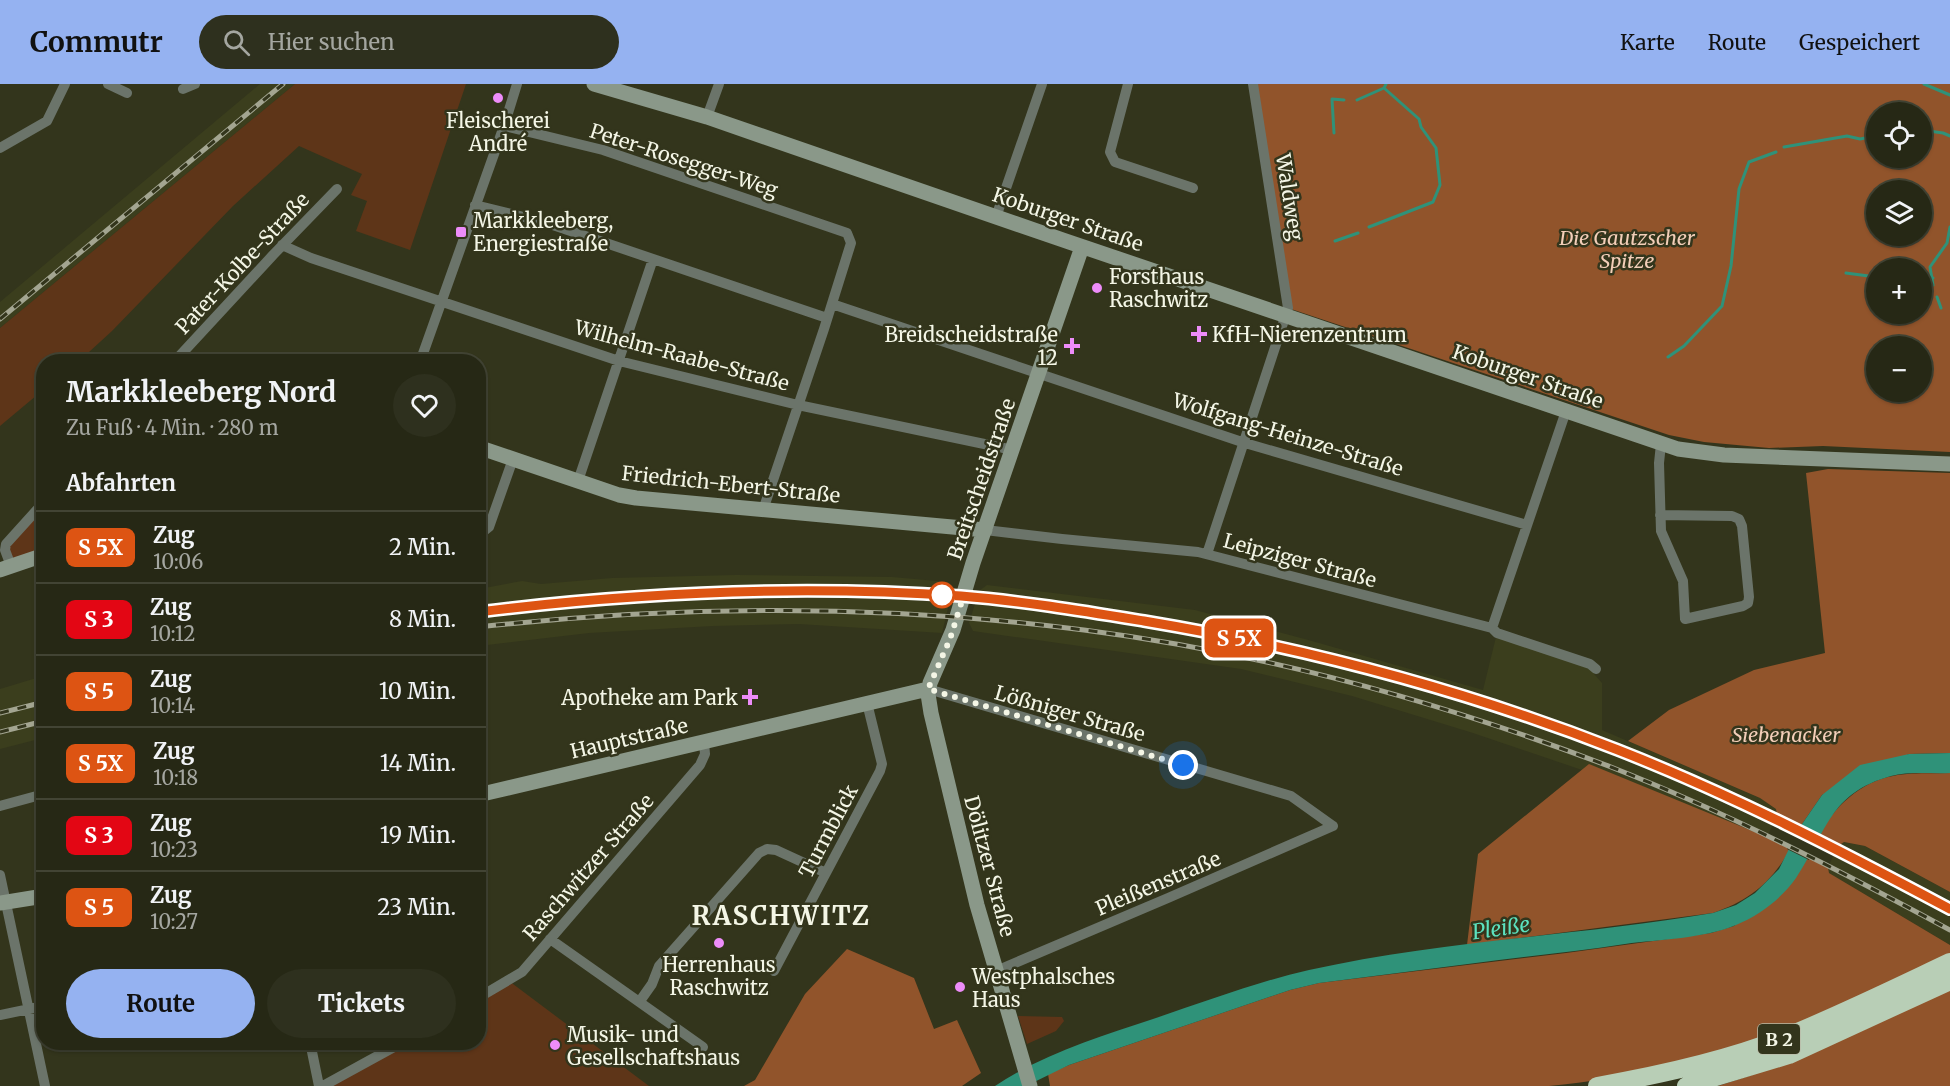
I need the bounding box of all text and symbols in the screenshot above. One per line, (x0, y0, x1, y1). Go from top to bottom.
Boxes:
search box (199, 15, 619, 69)
text: Commutr (30, 24, 163, 60)
icon: search (220, 26, 253, 59)
text: Hier suchen (268, 28, 395, 56)
text: Karte (1620, 29, 1675, 56)
text: Route (1708, 29, 1766, 56)
text: Gespeichert (1799, 29, 1920, 56)
marker: Fleischerei André (491, 91, 505, 105)
map controls (1866, 102, 1932, 402)
button: locate (1866, 102, 1932, 168)
place label: Fleischerei André (446, 108, 550, 156)
street label: Peter-Rosegger-Weg (587, 118, 781, 202)
street label: Waldweg (1271, 151, 1309, 242)
button: layers (1866, 180, 1932, 246)
street label: Koburger Straße (989, 182, 1147, 256)
street label: Pater-Kolbe-Straße (170, 187, 314, 339)
place label: Markkleeberg, Energiestraße (473, 208, 613, 256)
marker: Markkleeberg, Energiestraße (454, 225, 468, 239)
park label: Die Gautzscher Spitze (1558, 225, 1696, 273)
button: + (1866, 258, 1932, 324)
place label: Forsthaus Raschwitz (1109, 264, 1208, 312)
marker: Forsthaus Raschwitz (1090, 281, 1104, 295)
street label: Wilhelm-Raabe-Straße (571, 314, 792, 396)
place label: Breidscheidstraße 12 (884, 322, 1058, 370)
place label: KfH-Nierenzentrum (1212, 322, 1407, 347)
marker: KfH-Nierenzentrum (1190, 325, 1208, 343)
button: − (1866, 336, 1932, 402)
marker: Breidscheidstraße 12 (1063, 337, 1081, 355)
street label: Koburger Straße (1449, 339, 1607, 413)
text: Markkleeberg Nord (66, 374, 336, 410)
button: heart (393, 374, 456, 437)
street label: Wolfgang-Heinze-Straße (1169, 387, 1406, 481)
street label: Breitscheidstraße (942, 395, 1020, 563)
text: Zu Fuß · 4 Min. · 280 m (66, 415, 279, 440)
street label: Friedrich-Ebert-Straße (621, 460, 841, 508)
text: Abfahrten (66, 469, 176, 497)
text: Zug (153, 521, 195, 549)
street label: Leipziger Straße (1221, 528, 1379, 592)
text: 2 Min. (389, 533, 456, 561)
text: S 5X (78, 534, 123, 561)
text: 10:06 (153, 549, 203, 574)
unlabelled marker (929, 582, 955, 608)
text: Zug (150, 593, 192, 621)
text: 8 Min. (389, 605, 456, 633)
text: S 3 (84, 606, 114, 633)
line badge: S 5X (1197, 618, 1281, 658)
text: 10:12 (150, 621, 195, 646)
text: S 5X (1216, 625, 1262, 652)
text: Zug (150, 665, 192, 693)
text: 10 Min. (379, 677, 456, 705)
text: S 5 (84, 678, 114, 705)
street label: Lößniger Straße (992, 680, 1148, 746)
place label: Apotheke am Park (560, 685, 738, 710)
marker: Apotheke am Park (743, 690, 757, 704)
text: 10:14 (150, 693, 195, 718)
street label: Hauptstraße (568, 712, 690, 764)
park label: Siebenacker (1732, 722, 1841, 747)
text: Zug (153, 737, 195, 765)
text: 14 Min. (380, 749, 456, 777)
text: S 5X (78, 750, 123, 777)
your location (1168, 750, 1198, 780)
text: 10:18 (153, 765, 198, 790)
street label: Turmblick (793, 780, 863, 882)
street label: Raschwitzer Straße (517, 789, 659, 945)
street label: Dölitzer Straße (959, 793, 1021, 939)
text: Zug (150, 809, 192, 837)
text: 19 Min. (380, 821, 456, 849)
text: S 3 (84, 822, 114, 849)
text: 10:23 (150, 837, 198, 862)
street label: Pleißenstraße (1092, 845, 1224, 921)
text: Zug (150, 881, 192, 909)
text: 23 Min. (377, 893, 456, 921)
text: S 5 (84, 894, 114, 921)
district label: RASCHWITZ (691, 899, 871, 932)
text: 10:27 (150, 909, 198, 934)
water label: Pleiße (1470, 911, 1532, 945)
marker: Herrenhaus Raschwitz (712, 936, 726, 950)
place label: Herrenhaus Raschwitz (662, 952, 776, 1000)
place label: Westphalsches Haus (971, 964, 1115, 1012)
button: Route (66, 969, 255, 1038)
button: Tickets (267, 969, 456, 1038)
marker: Westphalsches Haus (953, 980, 967, 994)
place label: Musik- und Gesellschaftshaus (567, 1022, 740, 1070)
road number: B 2 (1758, 1024, 1800, 1054)
marker: Musik- und Gesellschaftshaus (548, 1038, 562, 1052)

